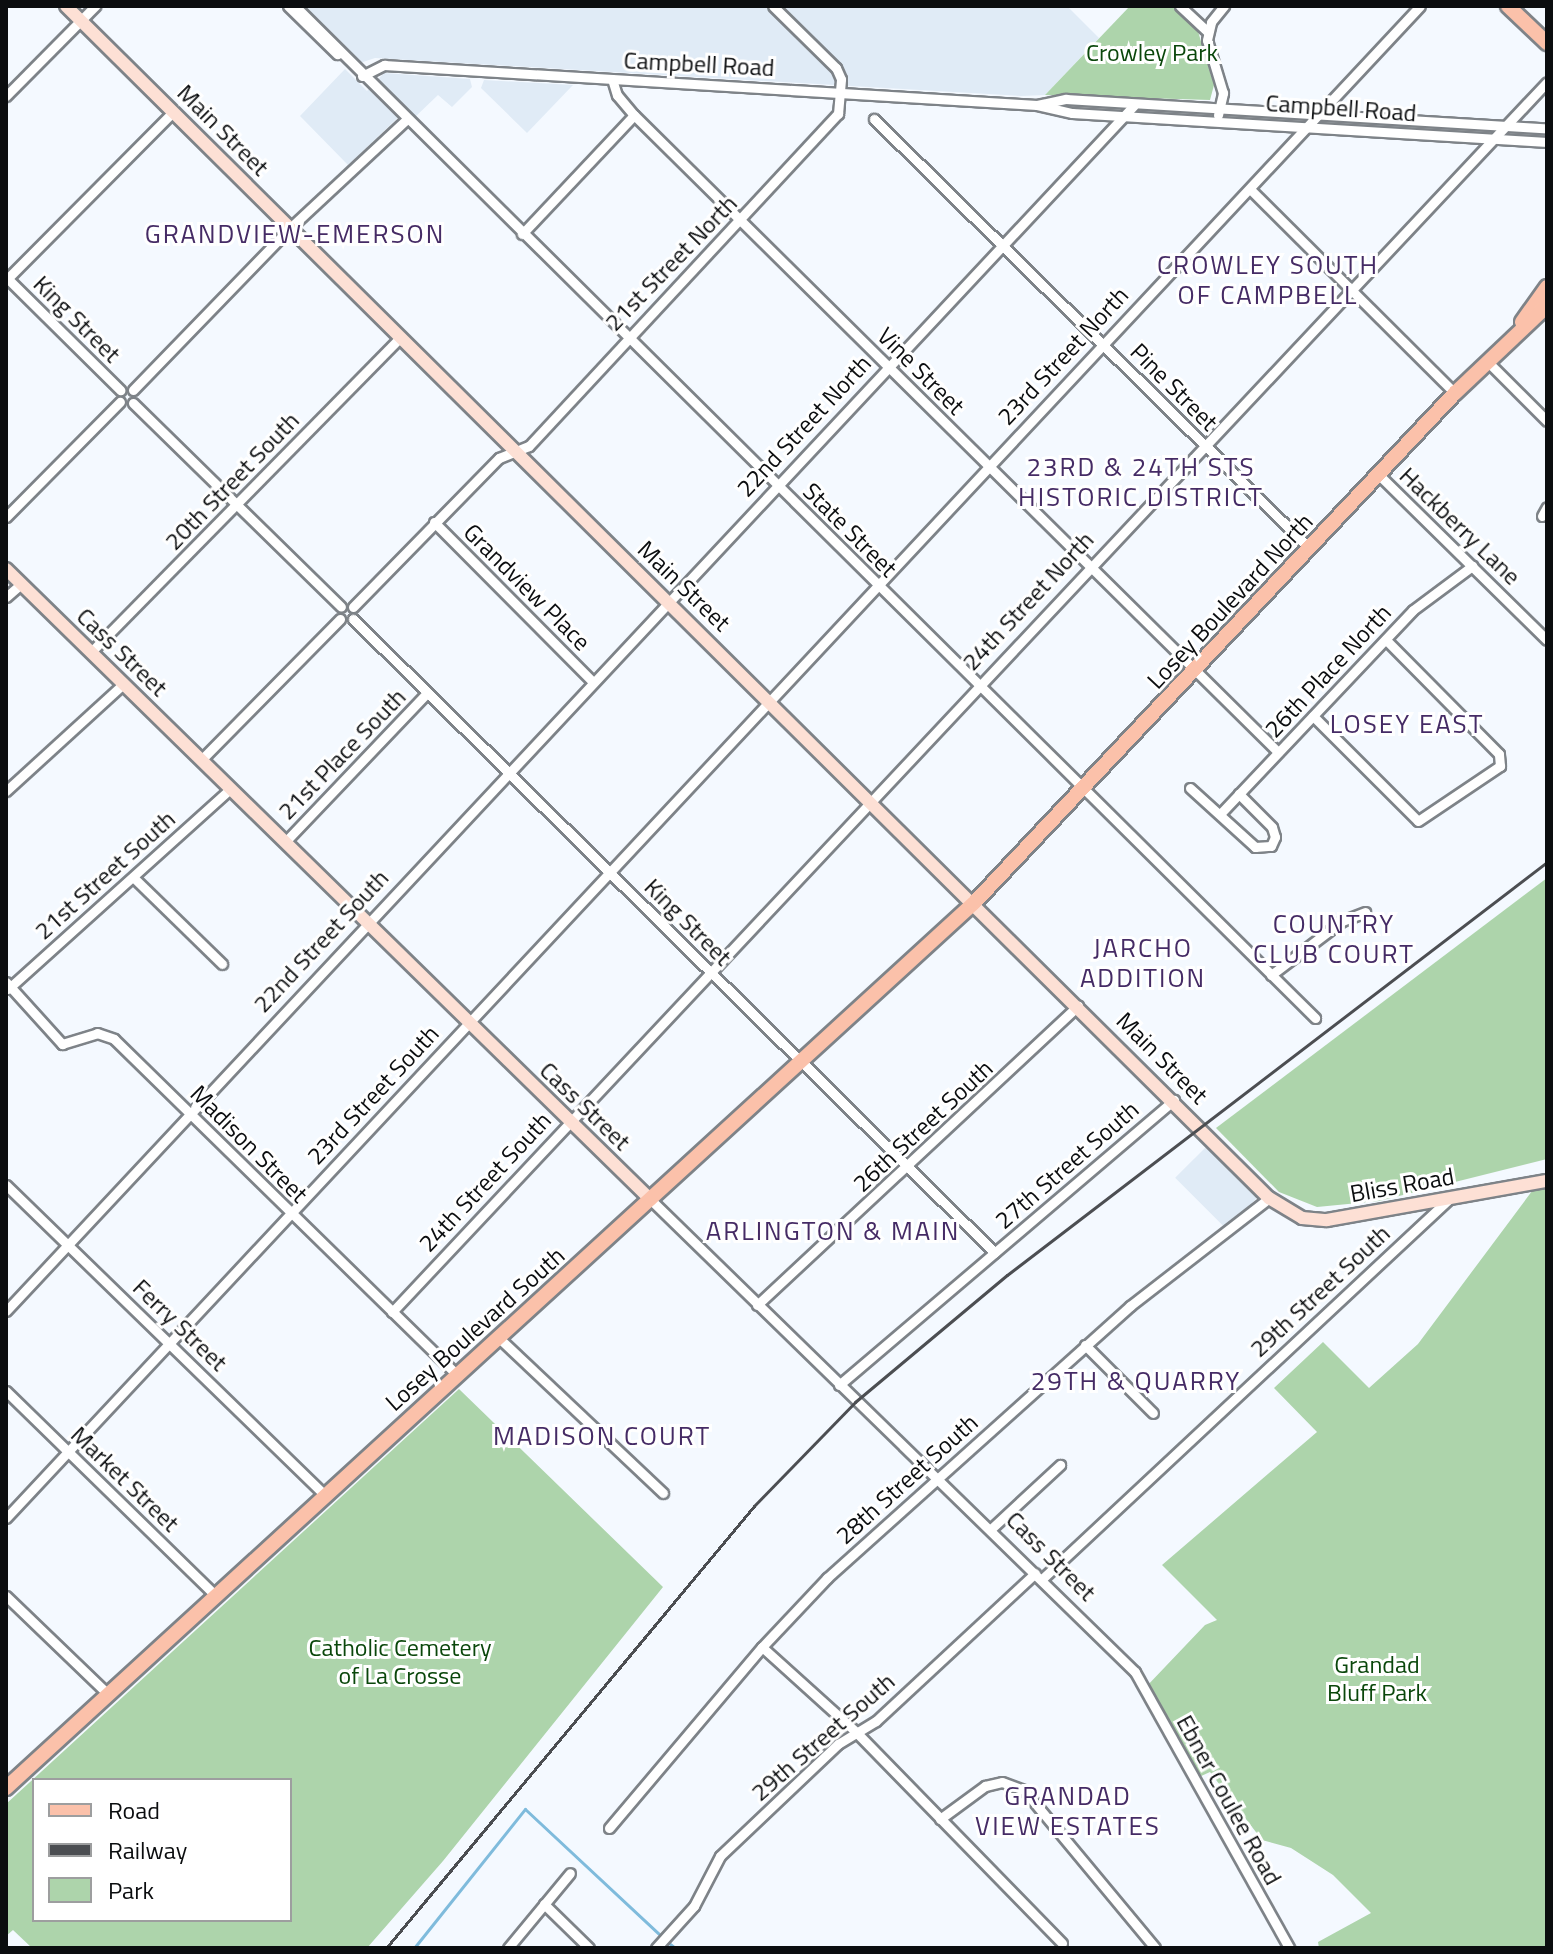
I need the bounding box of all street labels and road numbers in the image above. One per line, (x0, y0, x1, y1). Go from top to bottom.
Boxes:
street label: Campbell Road (623, 46, 775, 82)
street label: Main Street (171, 78, 275, 182)
street label: Campbell Road (1265, 88, 1417, 128)
street label: 21st Street North (599, 189, 743, 337)
street label: King Street (27, 269, 127, 369)
street label: 23rd Street North (992, 281, 1134, 431)
street label: Vine Street (871, 321, 971, 421)
street label: Pine Street (1124, 337, 1224, 437)
street label: 22nd Street North (731, 349, 877, 503)
street label: 20th Street South (159, 406, 305, 556)
street label: Hackberry Lane (1394, 461, 1526, 591)
street label: State Street (797, 477, 903, 583)
street label: Losey Boulevard North (1141, 507, 1319, 695)
street label: Grandview Place (458, 518, 596, 656)
street label: 24th Street North (956, 526, 1100, 676)
street label: Main Street (632, 535, 736, 637)
street label: 26th Place North (1259, 599, 1397, 743)
street label: Cass Street (71, 602, 173, 702)
street label: 21st Place South (272, 682, 412, 826)
street label: 21st Street South (29, 805, 181, 945)
street label: 22nd Street South (248, 864, 394, 1018)
street label: King Street (638, 872, 738, 972)
street label: Main Street (1110, 1006, 1214, 1110)
street label: 23rd Street South (301, 1019, 445, 1171)
street label: 26th Street South (847, 1054, 999, 1198)
street label: Cass Street (534, 1056, 636, 1156)
street label: Madison Street (184, 1079, 314, 1209)
street label: 27th Street South (989, 1095, 1145, 1235)
street label: 24th Street South (413, 1106, 557, 1258)
street label: Bliss Road (1348, 1162, 1456, 1208)
street label: 29th Street South (1244, 1219, 1396, 1363)
street label: Losey Boulevard South (380, 1241, 570, 1417)
street label: Ferry Street (127, 1273, 233, 1377)
street label: 28th Street South (830, 1408, 984, 1550)
street label: Market Street (65, 1420, 185, 1538)
street label: Cass Street (1000, 1505, 1102, 1607)
street label: 29th Street South (745, 1667, 901, 1807)
street label: Ebner Coulee Road (1170, 1710, 1288, 1890)

